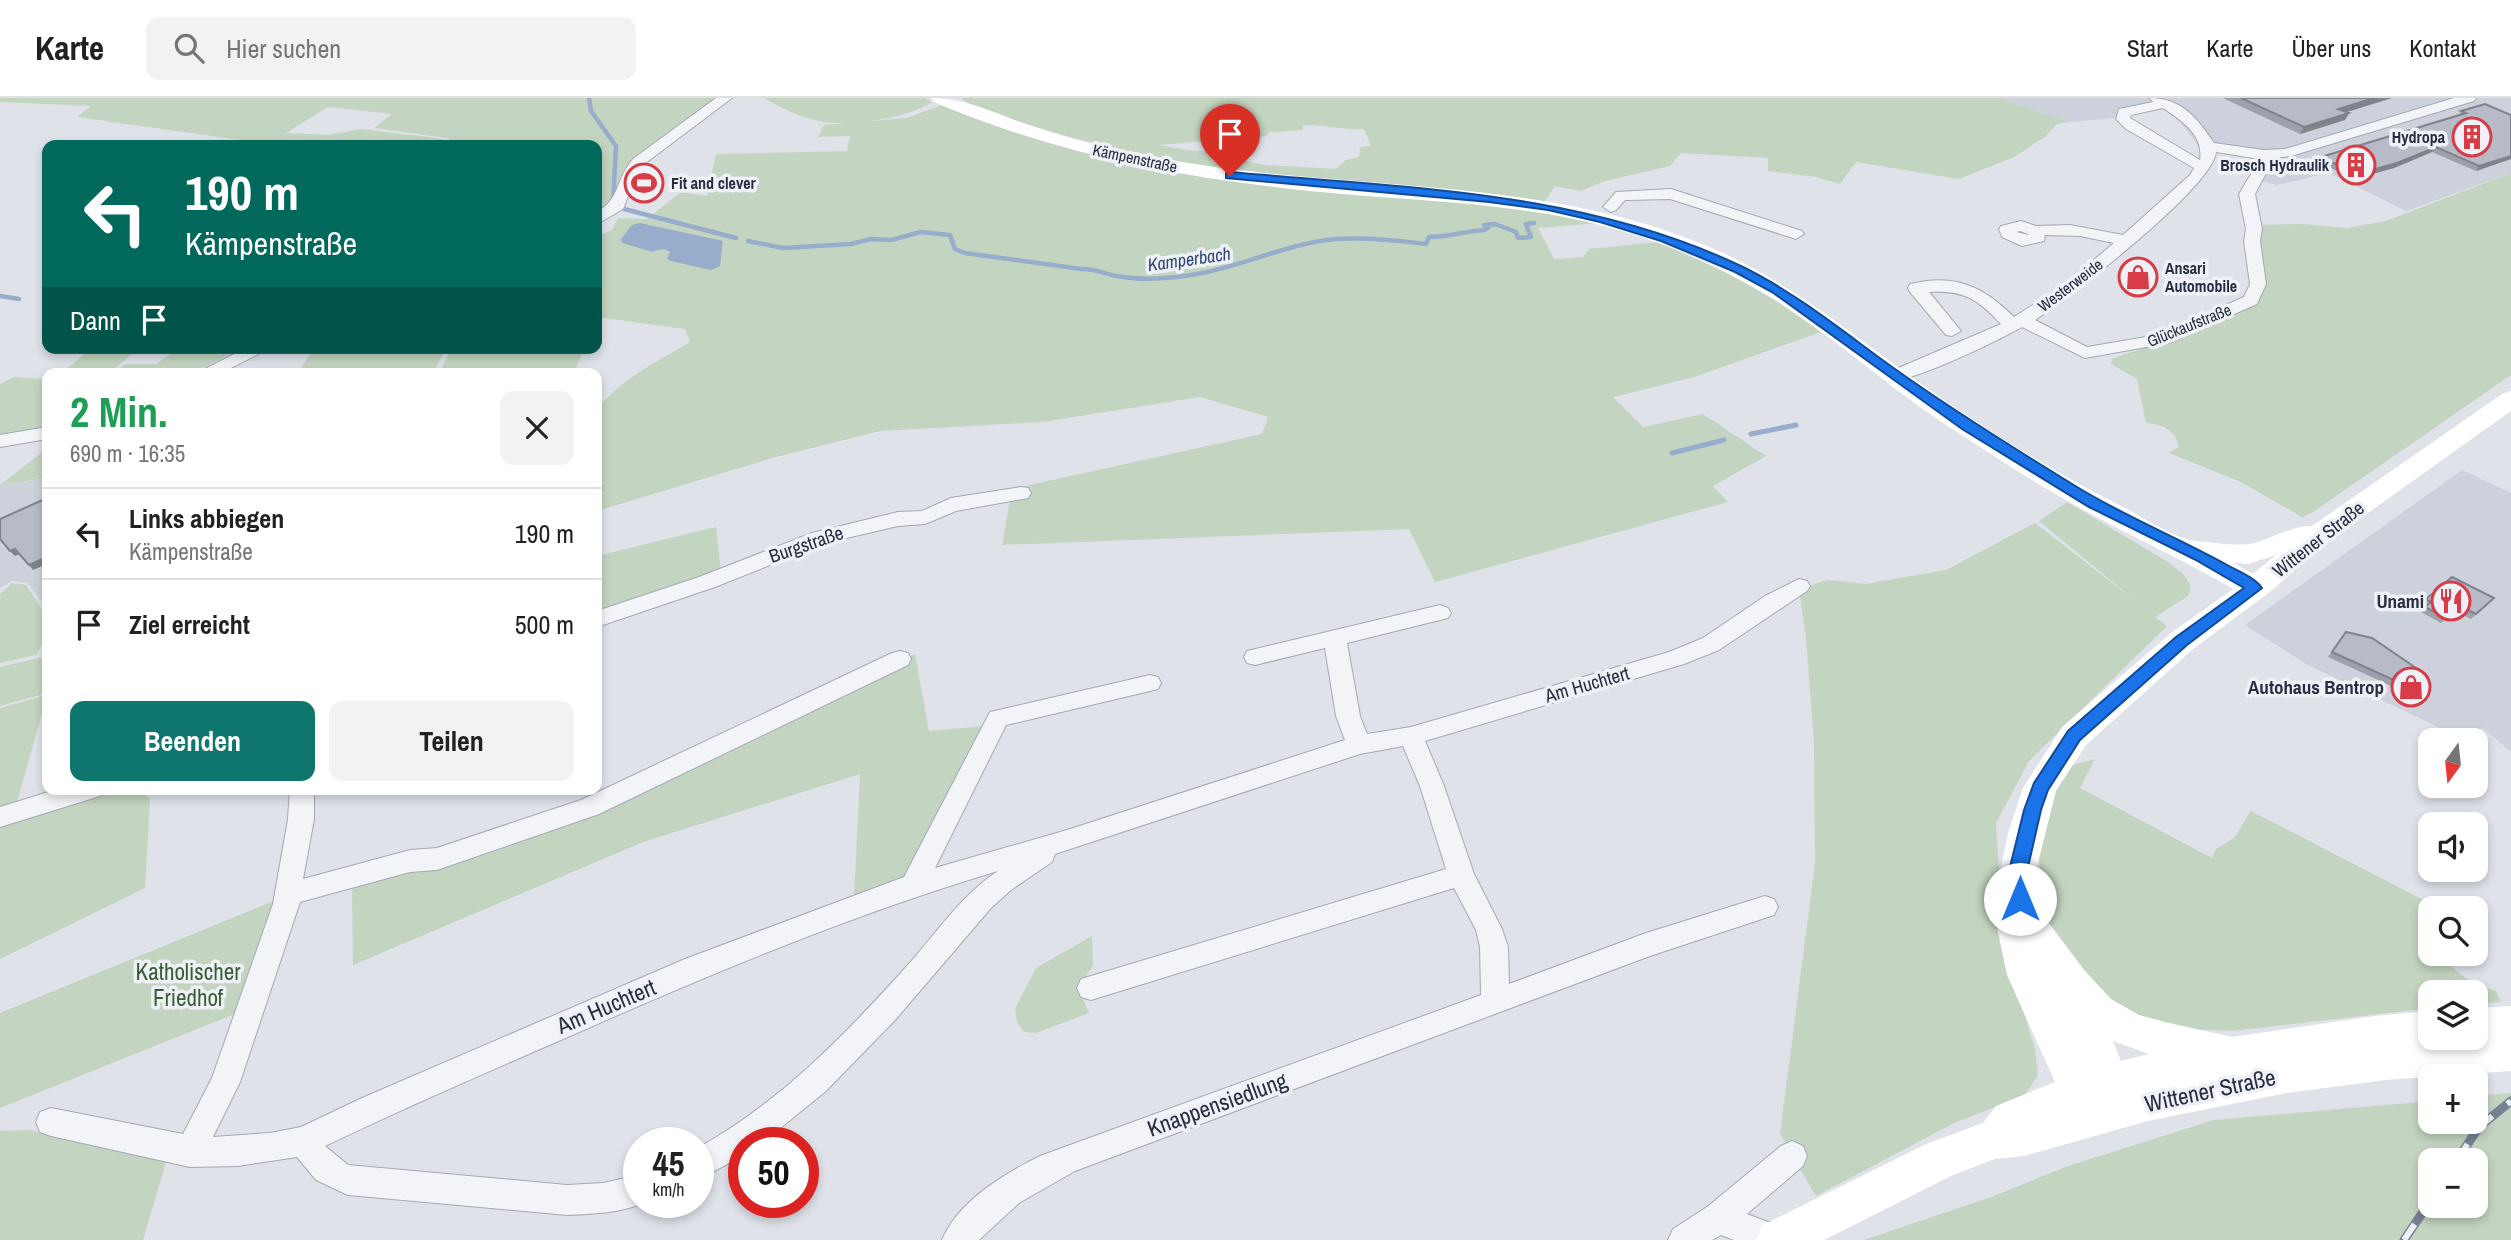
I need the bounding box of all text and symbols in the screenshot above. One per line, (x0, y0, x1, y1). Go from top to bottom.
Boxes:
search box (146, 17, 636, 80)
text: Karte (35, 26, 104, 70)
icon: search (170, 29, 208, 67)
text: Hier suchen (226, 31, 341, 66)
text: Start (2127, 32, 2168, 64)
text: Karte (2206, 32, 2253, 64)
text: Über uns (2291, 32, 2371, 64)
text: Kontakt (2409, 32, 2476, 64)
pin (1200, 104, 1260, 176)
icon: arrive (1211, 115, 1249, 153)
building icon: Hydropa (2451, 116, 2493, 158)
place label: Hydropa (2392, 126, 2446, 148)
street label: Kämpenstraße (1091, 138, 1179, 178)
building icon: Brosch Hydraulik (2335, 144, 2377, 186)
place label: Brosch Hydraulik (2220, 154, 2330, 176)
text: 190 m (185, 159, 299, 225)
sports icon: Fit and clever (623, 162, 665, 204)
icon: left (70, 168, 161, 259)
place label: Fit and clever (671, 172, 756, 194)
text: Kämpenstraße (185, 222, 357, 265)
water label: Kamperbach (1146, 241, 1232, 277)
street label: Westerweide (2033, 253, 2107, 317)
shop icon: Ansari Automobile (2117, 256, 2159, 298)
place label: Ansari Automobile (2165, 257, 2237, 297)
street label: Glückaufstraße (2144, 298, 2234, 352)
icon: arrive (135, 301, 173, 339)
text: Dann (70, 303, 121, 338)
text: 2 Min. (70, 384, 168, 440)
button: close (500, 391, 574, 465)
text: 690 m · 16:35 (70, 438, 185, 469)
street label: Wittener Straße (2267, 495, 2369, 583)
text: Links abbiegen (129, 501, 284, 536)
icon: left (70, 515, 108, 553)
text: 190 m (515, 516, 574, 551)
street label: Burgstraße (765, 519, 847, 569)
text: Kämpenstraße (129, 536, 253, 567)
restaurant icon: Unami (2430, 580, 2472, 622)
place label: Unami (2376, 588, 2424, 614)
icon: arrive (70, 606, 108, 644)
text: Ziel erreicht (129, 607, 250, 642)
text: 500 m (515, 607, 574, 642)
street label: Am Huchtert (1541, 659, 1633, 709)
shop icon: Autohaus Bentrop (2390, 666, 2432, 708)
place label: Autohaus Bentrop (2248, 674, 2384, 700)
button: Beenden (70, 701, 315, 781)
button: Teilen (329, 701, 574, 781)
north arrow (2418, 728, 2488, 798)
map controls (2418, 728, 2488, 1218)
button: sound (2418, 812, 2488, 882)
position arrow (1983, 862, 2057, 936)
button: search (2418, 896, 2488, 966)
park label: Katholischer Friedhof (136, 956, 241, 1013)
street label: Am Huchtert (551, 971, 660, 1041)
button: layers (2418, 980, 2488, 1050)
street label: Wittener Straße (2142, 1061, 2278, 1119)
street label: Knappensiedlung (1143, 1064, 1292, 1144)
button: + (2418, 1064, 2488, 1134)
speed limit sign: 50 (728, 1127, 819, 1218)
text: 45 (653, 1140, 684, 1187)
button: − (2418, 1148, 2488, 1218)
text: km/h (653, 1177, 685, 1202)

